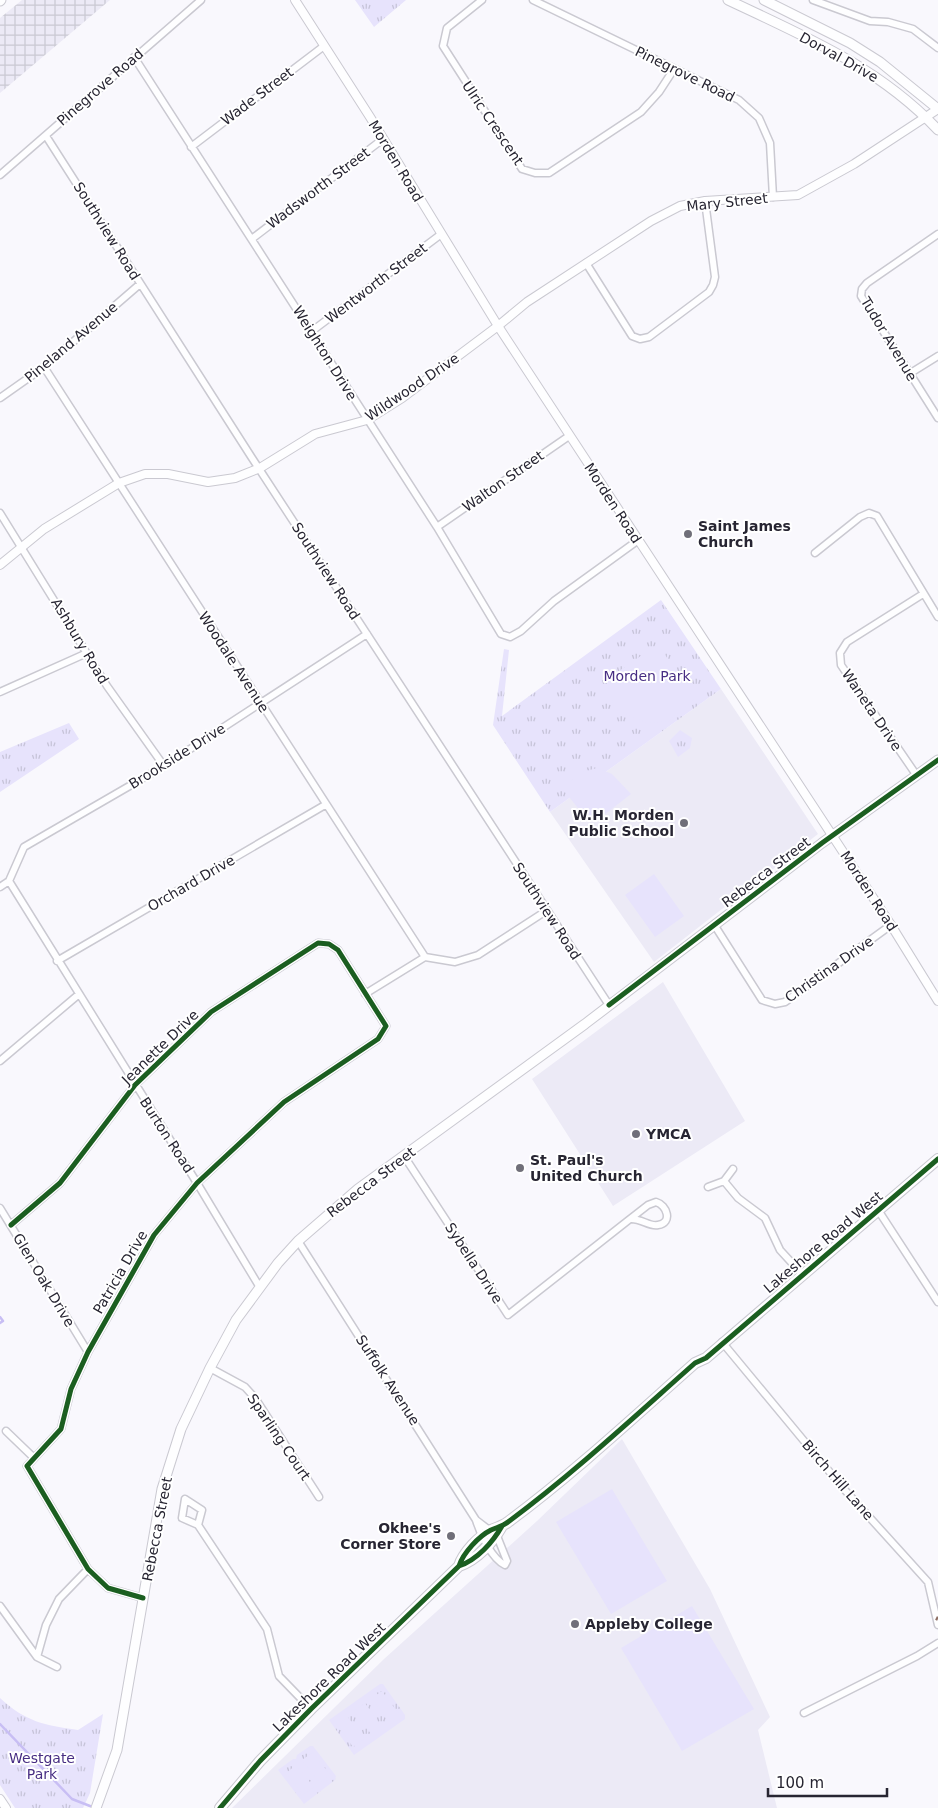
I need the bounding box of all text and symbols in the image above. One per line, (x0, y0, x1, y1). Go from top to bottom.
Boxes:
street label: Dorval Drive (797, 29, 881, 85)
street label: Pinegrove Road (633, 43, 737, 105)
street label: Pinegrove Road (54, 45, 146, 129)
street label: Wade Street (218, 63, 297, 128)
street label: Ulric Crescent (459, 78, 527, 168)
street label: Morden Road (365, 117, 427, 205)
street label: Wadsworth Street (263, 144, 373, 232)
street label: Southview Road (70, 179, 144, 283)
street label: Mary Street (686, 190, 769, 214)
street label: Wentworth Street (322, 239, 430, 326)
street label: Tudor Avenue (857, 293, 920, 384)
street label: Pineland Avenue (21, 299, 121, 385)
street label: Weighton Drive (290, 303, 360, 403)
street label: Wildwood Drive (362, 350, 462, 424)
street label: Walton Street (459, 447, 547, 515)
street label: Morden Road (581, 460, 645, 546)
place label: Saint James Church (698, 518, 791, 550)
street label: Southview Road (289, 519, 363, 623)
marker: Saint James Church (682, 528, 694, 540)
street label: Ashbury Road (48, 595, 112, 687)
street label: Woodale Avenue (196, 609, 272, 715)
street label: Waneta Drive (839, 666, 905, 754)
park label: Morden Park (603, 668, 692, 684)
street label: Brookside Drive (126, 720, 228, 792)
place label: W.H. Morden Public School (569, 807, 674, 839)
marker: W.H. Morden Public School (678, 817, 690, 829)
street label: Rebecca Street (719, 833, 814, 910)
street label: Morden Road (837, 848, 901, 934)
street label: Orchard Drive (145, 852, 237, 914)
street label: Southview Road (510, 859, 584, 963)
street label: Christina Drive (782, 933, 876, 1005)
street label: Jeanette Drive (118, 1006, 202, 1088)
street label: Burton Road (137, 1094, 197, 1176)
place label: YMCA (645, 1126, 691, 1142)
marker: YMCA (630, 1128, 642, 1140)
street label: Rebecca Street (324, 1143, 419, 1220)
place label: St. Paul's United Church (530, 1152, 643, 1184)
marker: St. Paul's United Church (514, 1162, 526, 1174)
street label: Lakeshore Road West (760, 1187, 886, 1296)
street label: Sybella Drive (442, 1220, 506, 1306)
street label: Patricia Drive (90, 1228, 150, 1316)
street label: Glen Oak Drive (10, 1230, 78, 1330)
street label: Suffolk Avenue (353, 1332, 423, 1428)
street label: Sparling Court (244, 1391, 314, 1484)
street label: Birch Hill Lane (799, 1437, 877, 1523)
street label: Rebecca Street (139, 1475, 175, 1583)
place label: Okhee's Corner Store (340, 1520, 441, 1552)
marker: Okhee's Corner Store (445, 1530, 457, 1542)
place label: Appleby College (585, 1616, 713, 1632)
marker: Appleby College (569, 1618, 581, 1630)
street label: Lakeshore Road West (270, 1619, 389, 1735)
park label: Westgate Park (9, 1750, 75, 1782)
scale bar (768, 1766, 887, 1798)
text: 100 m (776, 1774, 824, 1792)

